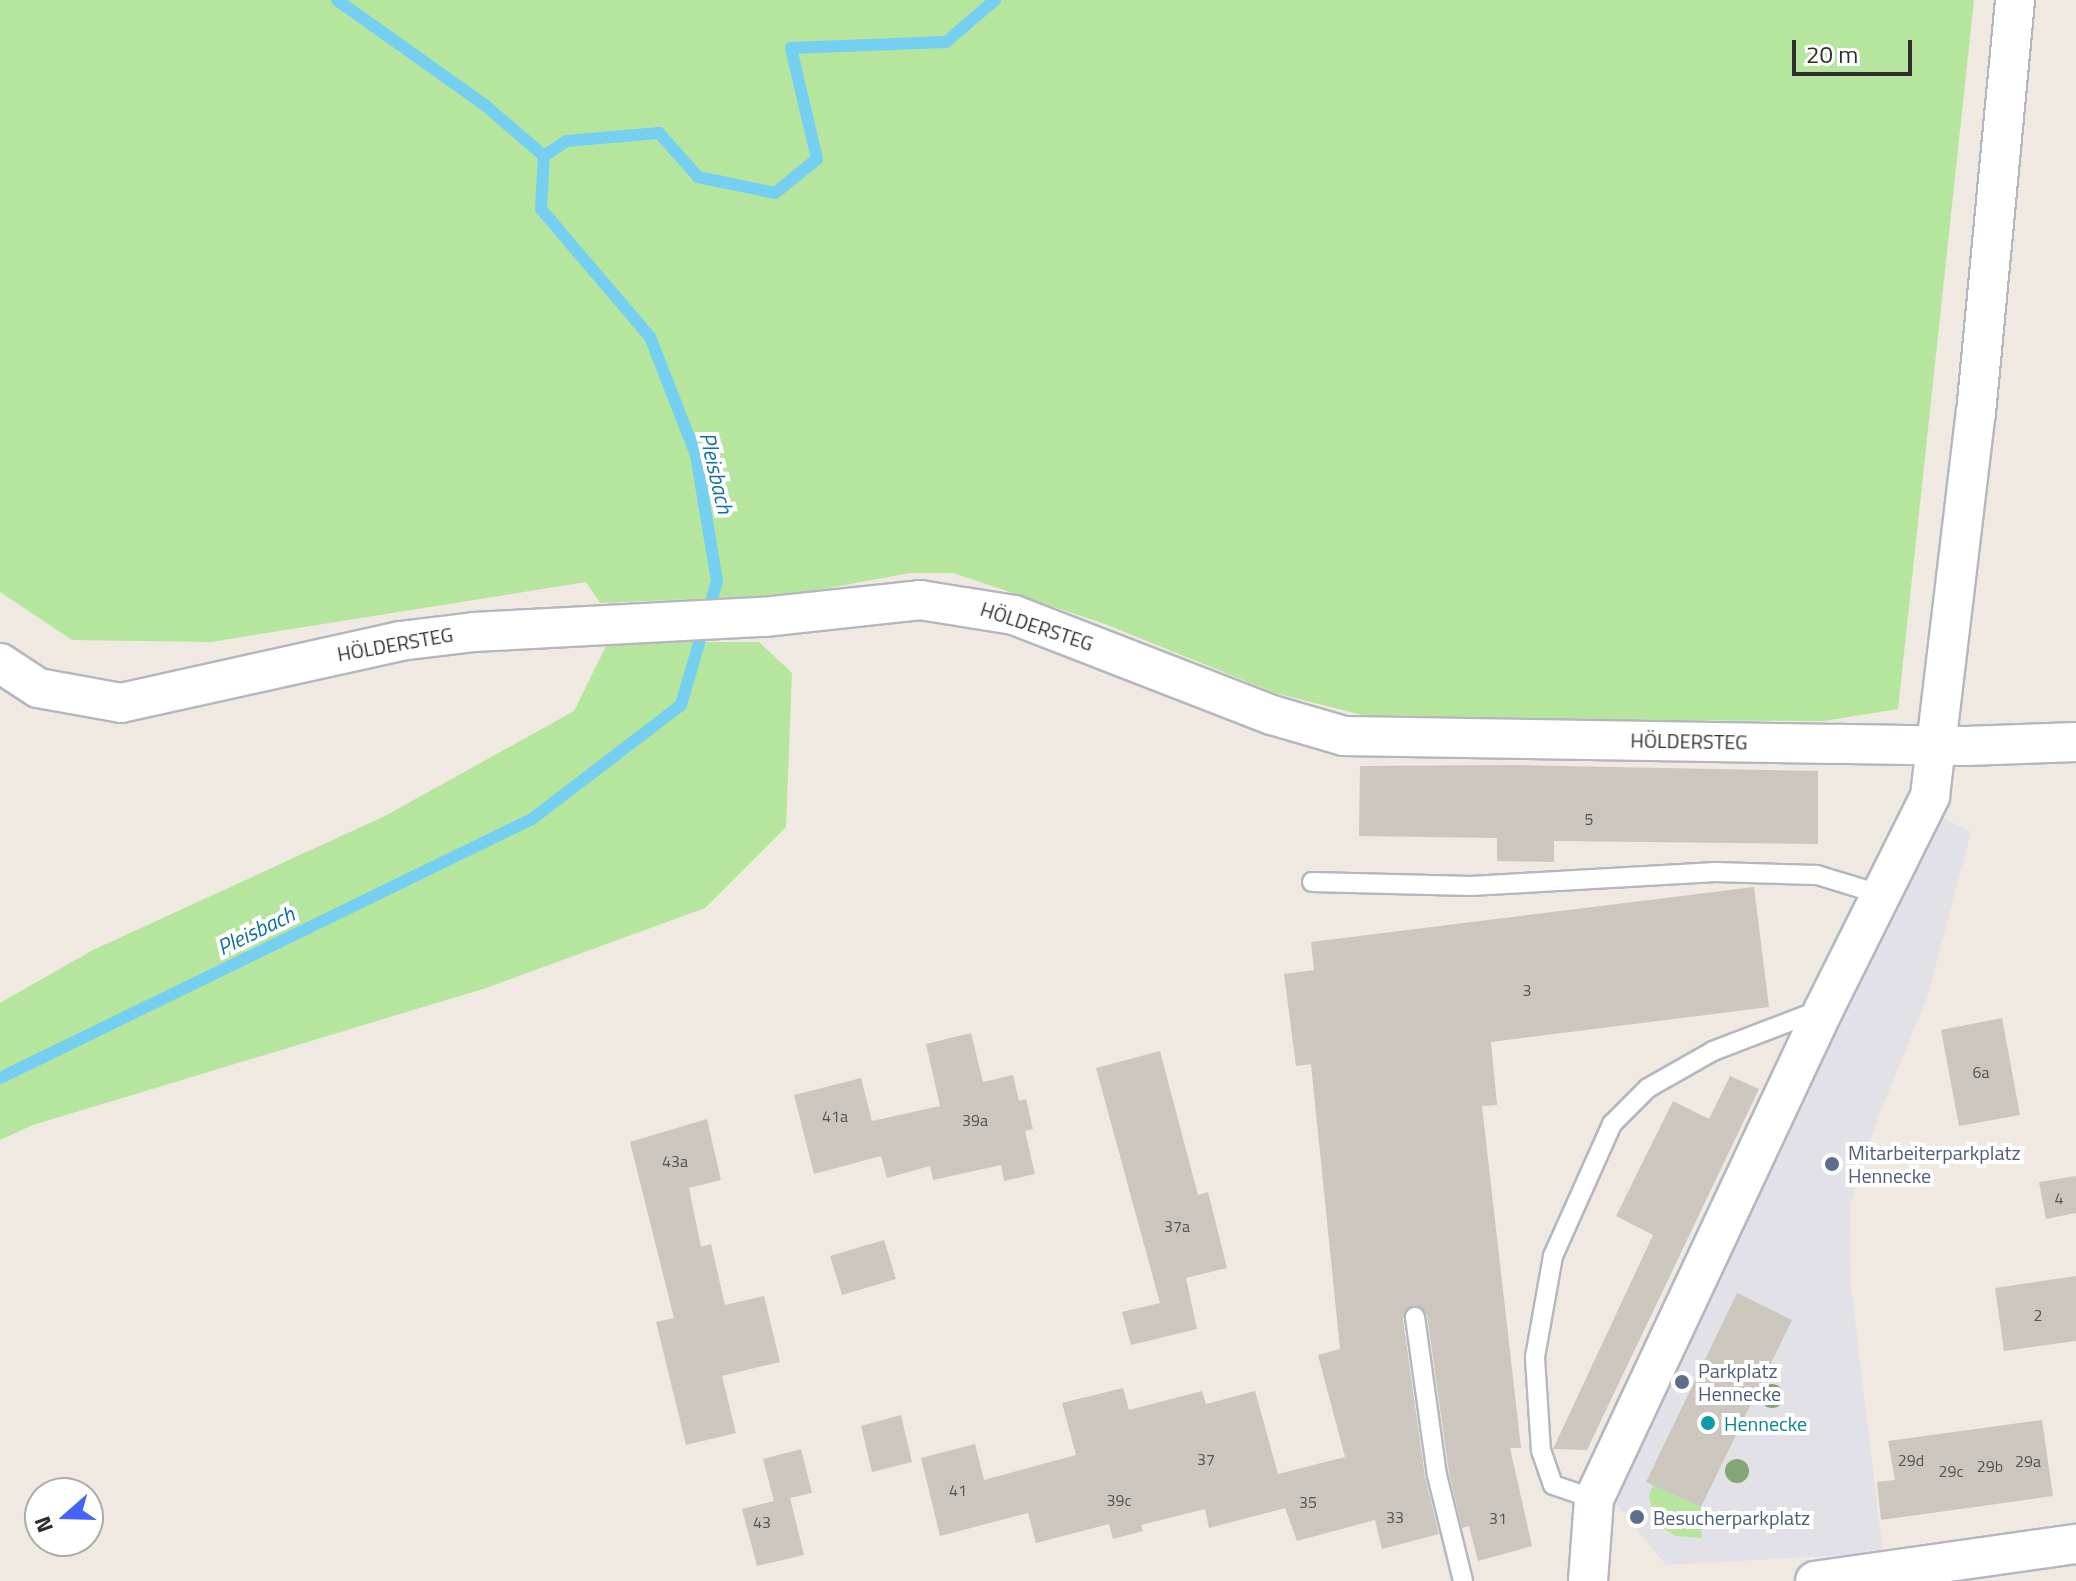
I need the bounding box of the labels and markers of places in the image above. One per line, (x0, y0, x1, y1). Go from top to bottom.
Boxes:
place label: Mitarbeiterparkplatz Hennecke (1848, 1140, 2021, 1187)
marker: Mitarbeiterparkplatz Hennecke (1823, 1155, 1841, 1173)
place label: Parkplatz Hennecke (1698, 1358, 1781, 1405)
marker: Parkplatz Hennecke (1673, 1373, 1691, 1391)
place label: Hennecke (1724, 1411, 1807, 1435)
marker: Hennecke (1699, 1414, 1717, 1432)
place label: Besucherparkplatz (1653, 1505, 1810, 1529)
marker: Besucherparkplatz (1628, 1508, 1646, 1526)

